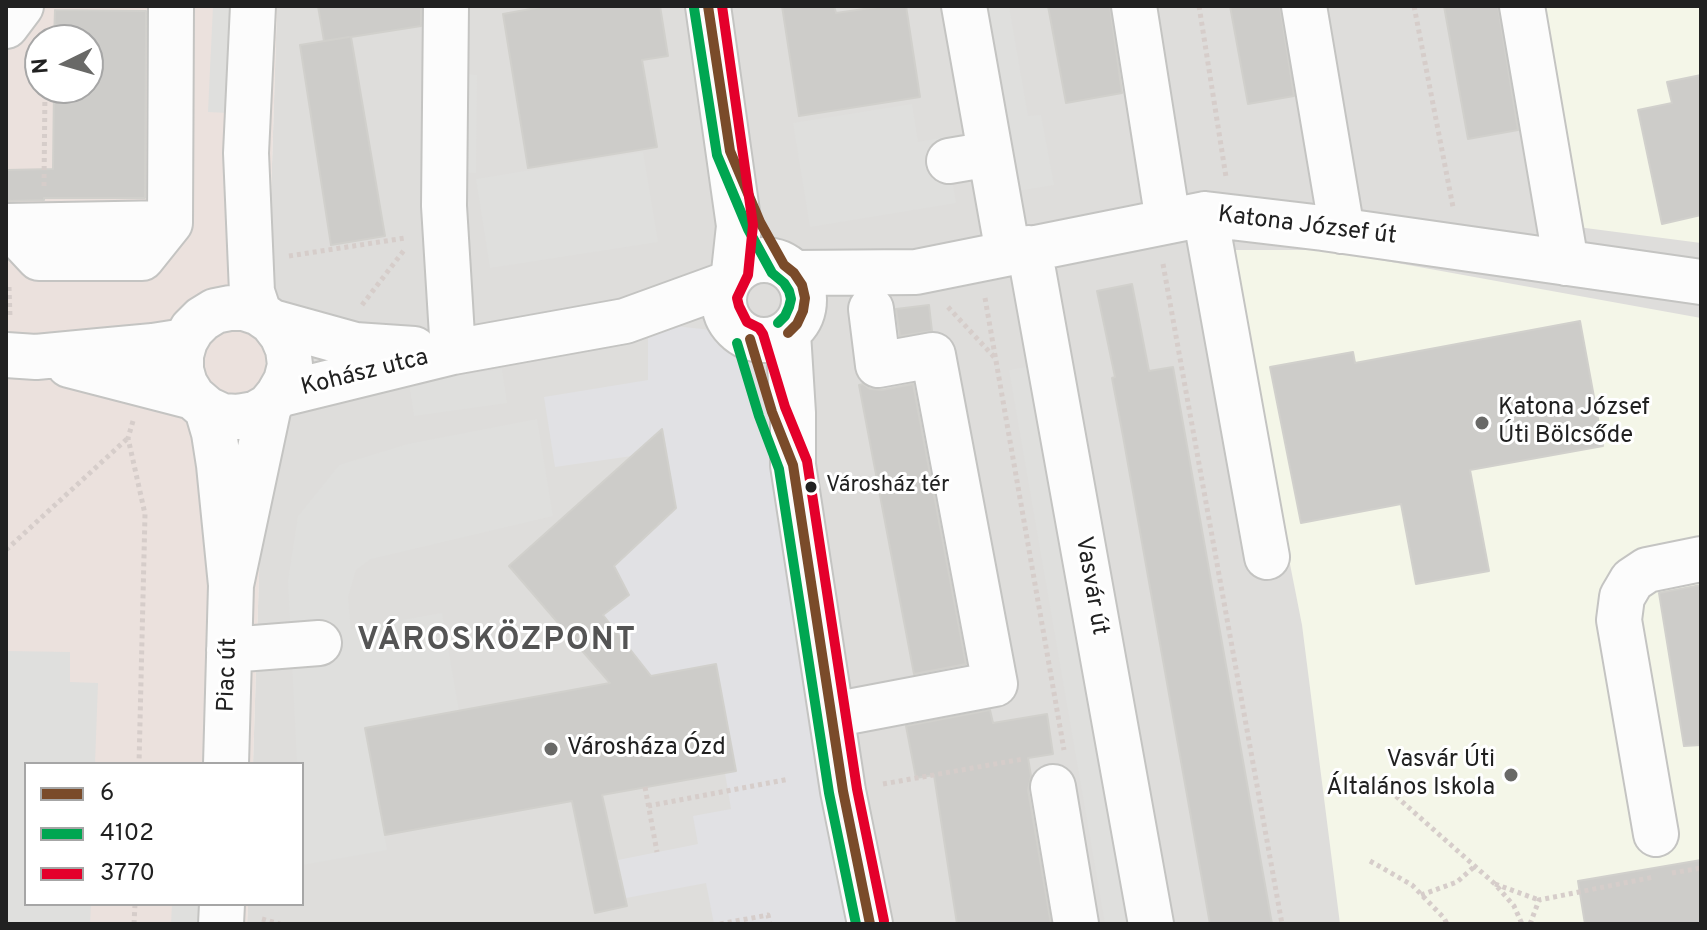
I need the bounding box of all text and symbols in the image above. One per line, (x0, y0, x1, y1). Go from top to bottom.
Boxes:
north arrow (24, 24, 104, 104)
text: N (27, 57, 56, 75)
street label: Katona József út (1216, 202, 1398, 252)
street label: Kohász utca (298, 344, 432, 404)
place label: Katona József Úti Bölcsőde (1498, 395, 1650, 451)
marker: Katona József Úti Bölcsőde (1473, 414, 1491, 432)
place label: Városház tér (826, 474, 949, 500)
marker: Városház tér (803, 479, 819, 495)
street label: Vasvár út (1067, 534, 1113, 638)
district label: VÁROSKÖZPONT (357, 624, 637, 662)
street label: Piac út (213, 637, 245, 713)
place label: Városháza Ózd (567, 735, 726, 763)
marker: Városháza Ózd (542, 740, 560, 758)
place label: Vasvár Úti Általános Iskola (1326, 747, 1495, 803)
legend (24, 762, 304, 906)
marker: Vasvár Úti Általános Iskola (1502, 766, 1520, 784)
text: 6 (100, 779, 114, 809)
text: 4102 (100, 819, 154, 849)
text: 3770 (100, 859, 155, 889)

